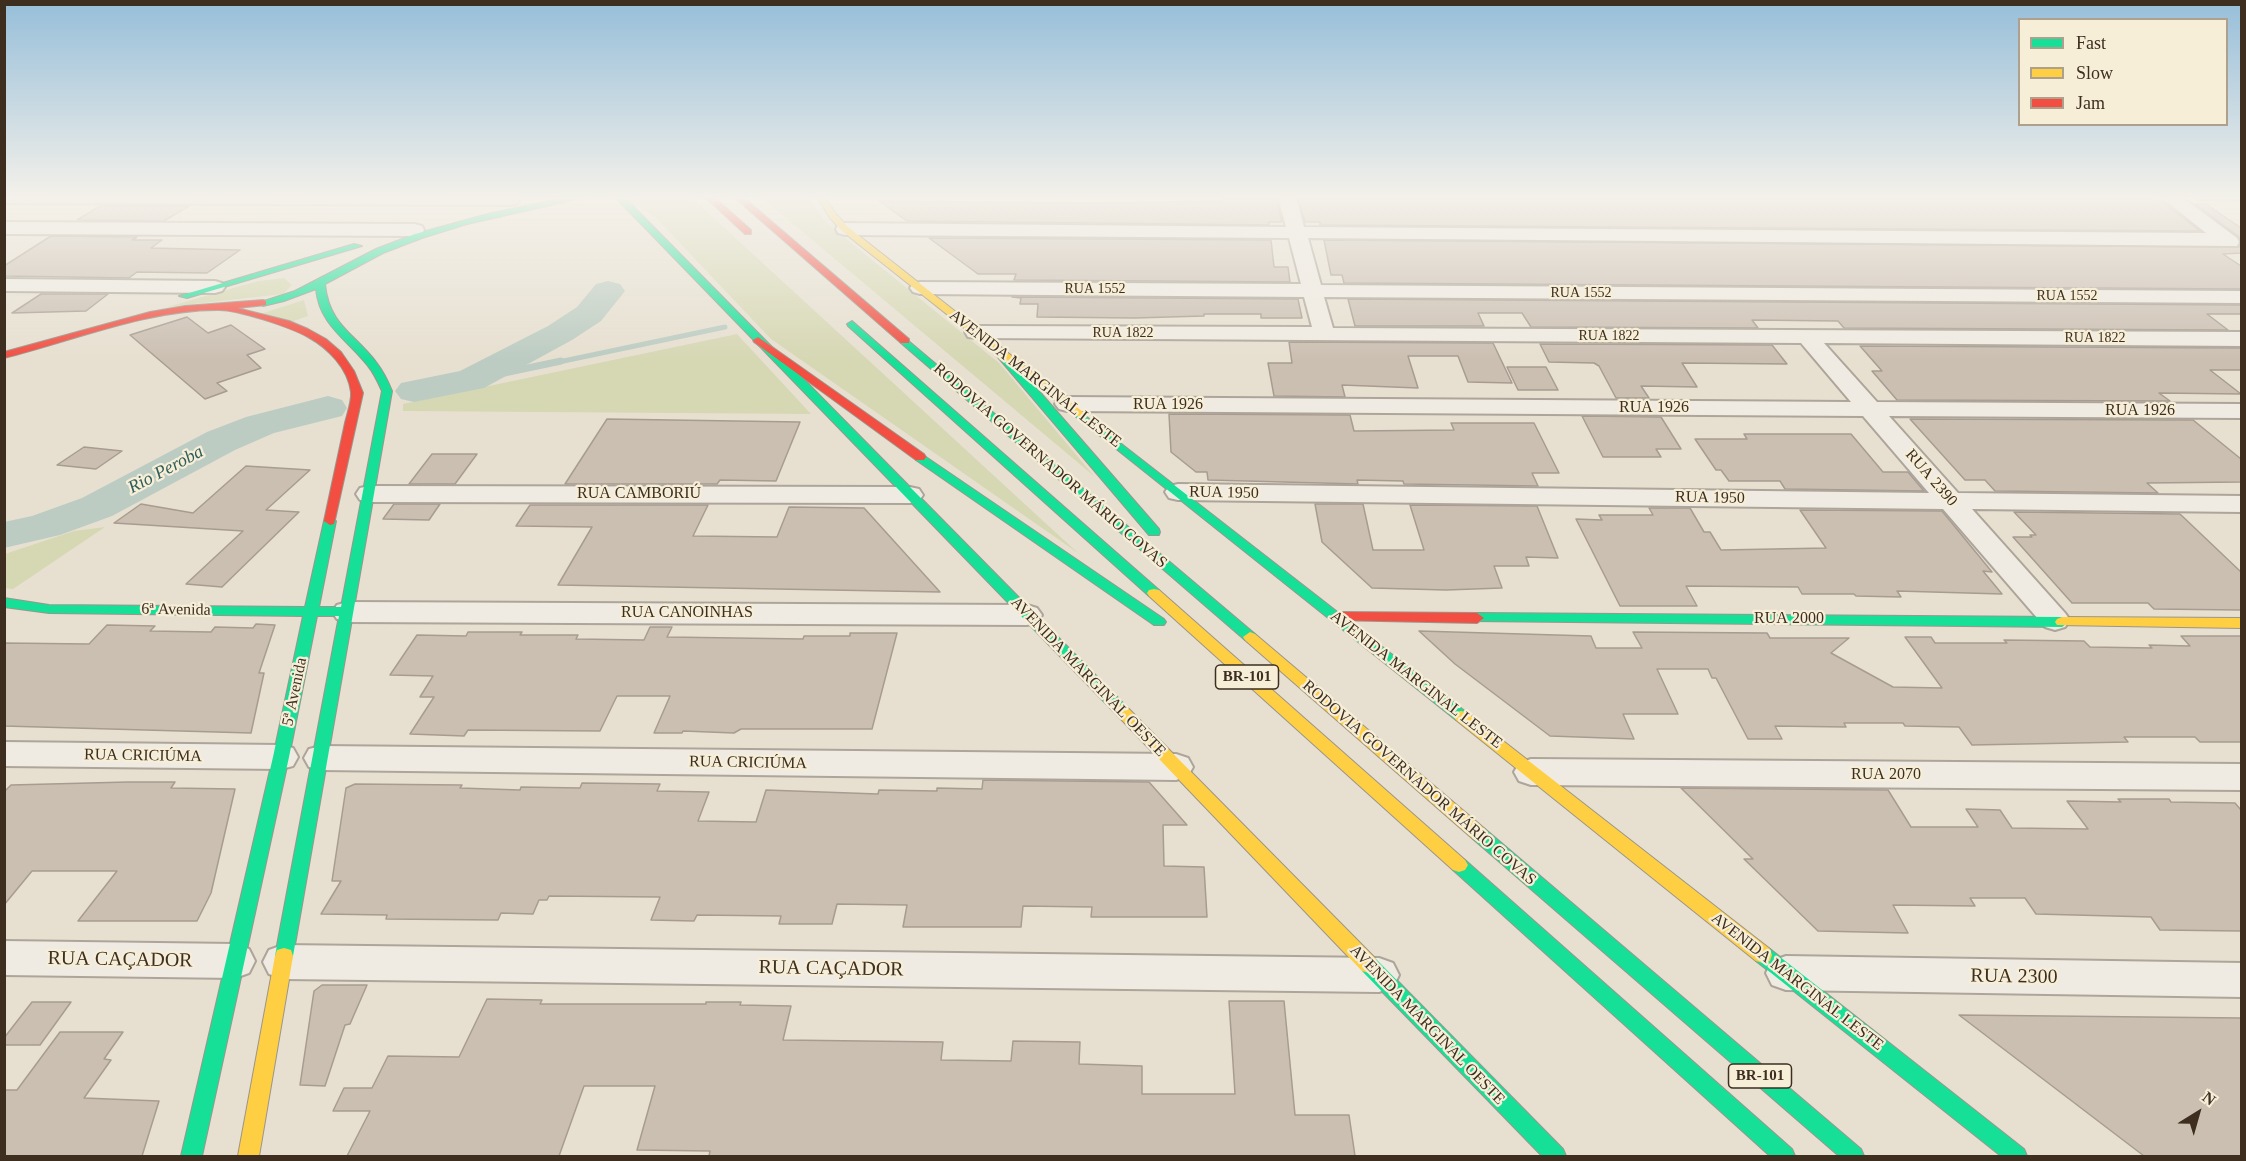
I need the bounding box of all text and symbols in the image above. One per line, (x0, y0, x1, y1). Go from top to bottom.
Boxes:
legend (2018, 18, 2228, 126)
text: Fast (2076, 33, 2106, 53)
text: Slow (2076, 63, 2113, 83)
text: Jam (2076, 93, 2105, 113)
street label: RUA 1552 (1064, 281, 1126, 297)
street label: RUA 1552 (1550, 285, 1612, 301)
street label: RUA 1552 (2036, 288, 2098, 304)
street label: AVENIDA MARGINAL LESTE (945, 306, 1125, 452)
street label: RUA 1822 (1092, 325, 1154, 341)
street label: RUA 1822 (1578, 328, 1640, 344)
street label: RUA 1822 (2064, 330, 2126, 346)
street label: RODOVIA GOVERNADOR MÁRIO COVAS (929, 359, 1171, 573)
street label: RUA 1926 (1133, 395, 1203, 415)
street label: RUA 1926 (1619, 398, 1689, 418)
street label: RUA 1926 (2105, 401, 2175, 421)
water label: Rio Peroba (125, 441, 207, 499)
street label: RUA 2390 (1901, 445, 1961, 511)
street label: RUA 1950 (1189, 483, 1259, 503)
street label: RUA CAMBORIÚ (577, 484, 701, 504)
street label: RUA 1950 (1675, 488, 1745, 508)
street label: AVENIDA MARGINAL OESTE (1006, 593, 1170, 761)
street label: 6ª Avenida (141, 600, 211, 620)
street label: RUA CANOINHAS (621, 603, 753, 623)
street label: AVENIDA MARGINAL LESTE (1326, 607, 1506, 753)
street label: RUA 2000 (1754, 609, 1824, 629)
street label: 5ª Avenida (278, 656, 312, 728)
road number: BR-101 (1216, 665, 1278, 689)
street label: RODOVIA GOVERNADOR MÁRIO COVAS (1298, 676, 1540, 890)
street label: RUA CRICIÚMA (84, 745, 202, 767)
street label: RUA CRICIÚMA (689, 752, 807, 774)
street label: RUA 2070 (1851, 765, 1921, 785)
street label: AVENIDA MARGINAL LESTE (1707, 909, 1887, 1055)
street label: AVENIDA MARGINAL OESTE (1345, 941, 1509, 1109)
street label: RUA CAÇADOR (47, 947, 193, 973)
street label: RUA CAÇADOR (758, 956, 904, 982)
street label: RUA 2300 (1970, 964, 2058, 990)
road number: BR-101 (1728, 1064, 1792, 1088)
north arrow (2168, 1083, 2228, 1143)
text: N (2199, 1088, 2219, 1108)

